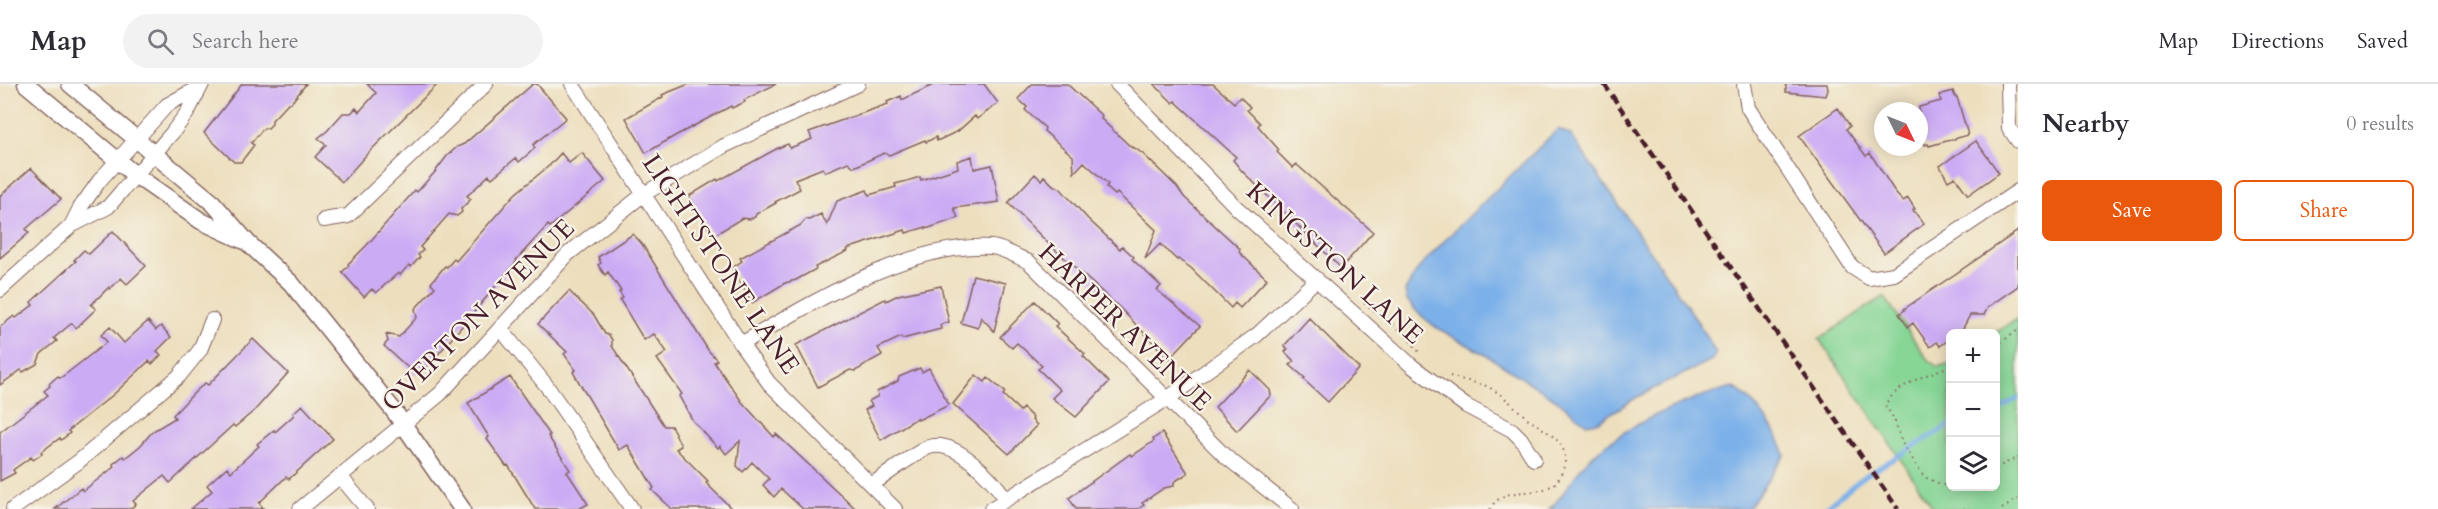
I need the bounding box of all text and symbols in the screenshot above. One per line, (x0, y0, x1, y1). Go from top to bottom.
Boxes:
search box (123, 14, 543, 68)
text: Map (30, 22, 87, 60)
icon: search (144, 25, 177, 58)
text: Search here (192, 26, 299, 56)
text: Map (2158, 27, 2198, 56)
text: Directions (2231, 27, 2324, 56)
text: Saved (2357, 27, 2408, 56)
north arrow (1874, 102, 1928, 156)
text: Nearby (2042, 106, 2130, 141)
text: 0 results (2346, 110, 2414, 137)
street label: LIGHTSTONE LANE (634, 147, 808, 381)
street label: KINGSTON LANE (1239, 174, 1431, 352)
button: Save (2042, 180, 2222, 241)
button: Share (2234, 180, 2414, 241)
street label: OVERTON AVENUE (374, 211, 582, 419)
street label: HARPER AVENUE (1031, 235, 1219, 419)
map controls (1946, 329, 2000, 491)
button: + (1946, 329, 2000, 383)
button: − (1946, 383, 2000, 437)
button: layers (1946, 437, 2000, 491)

